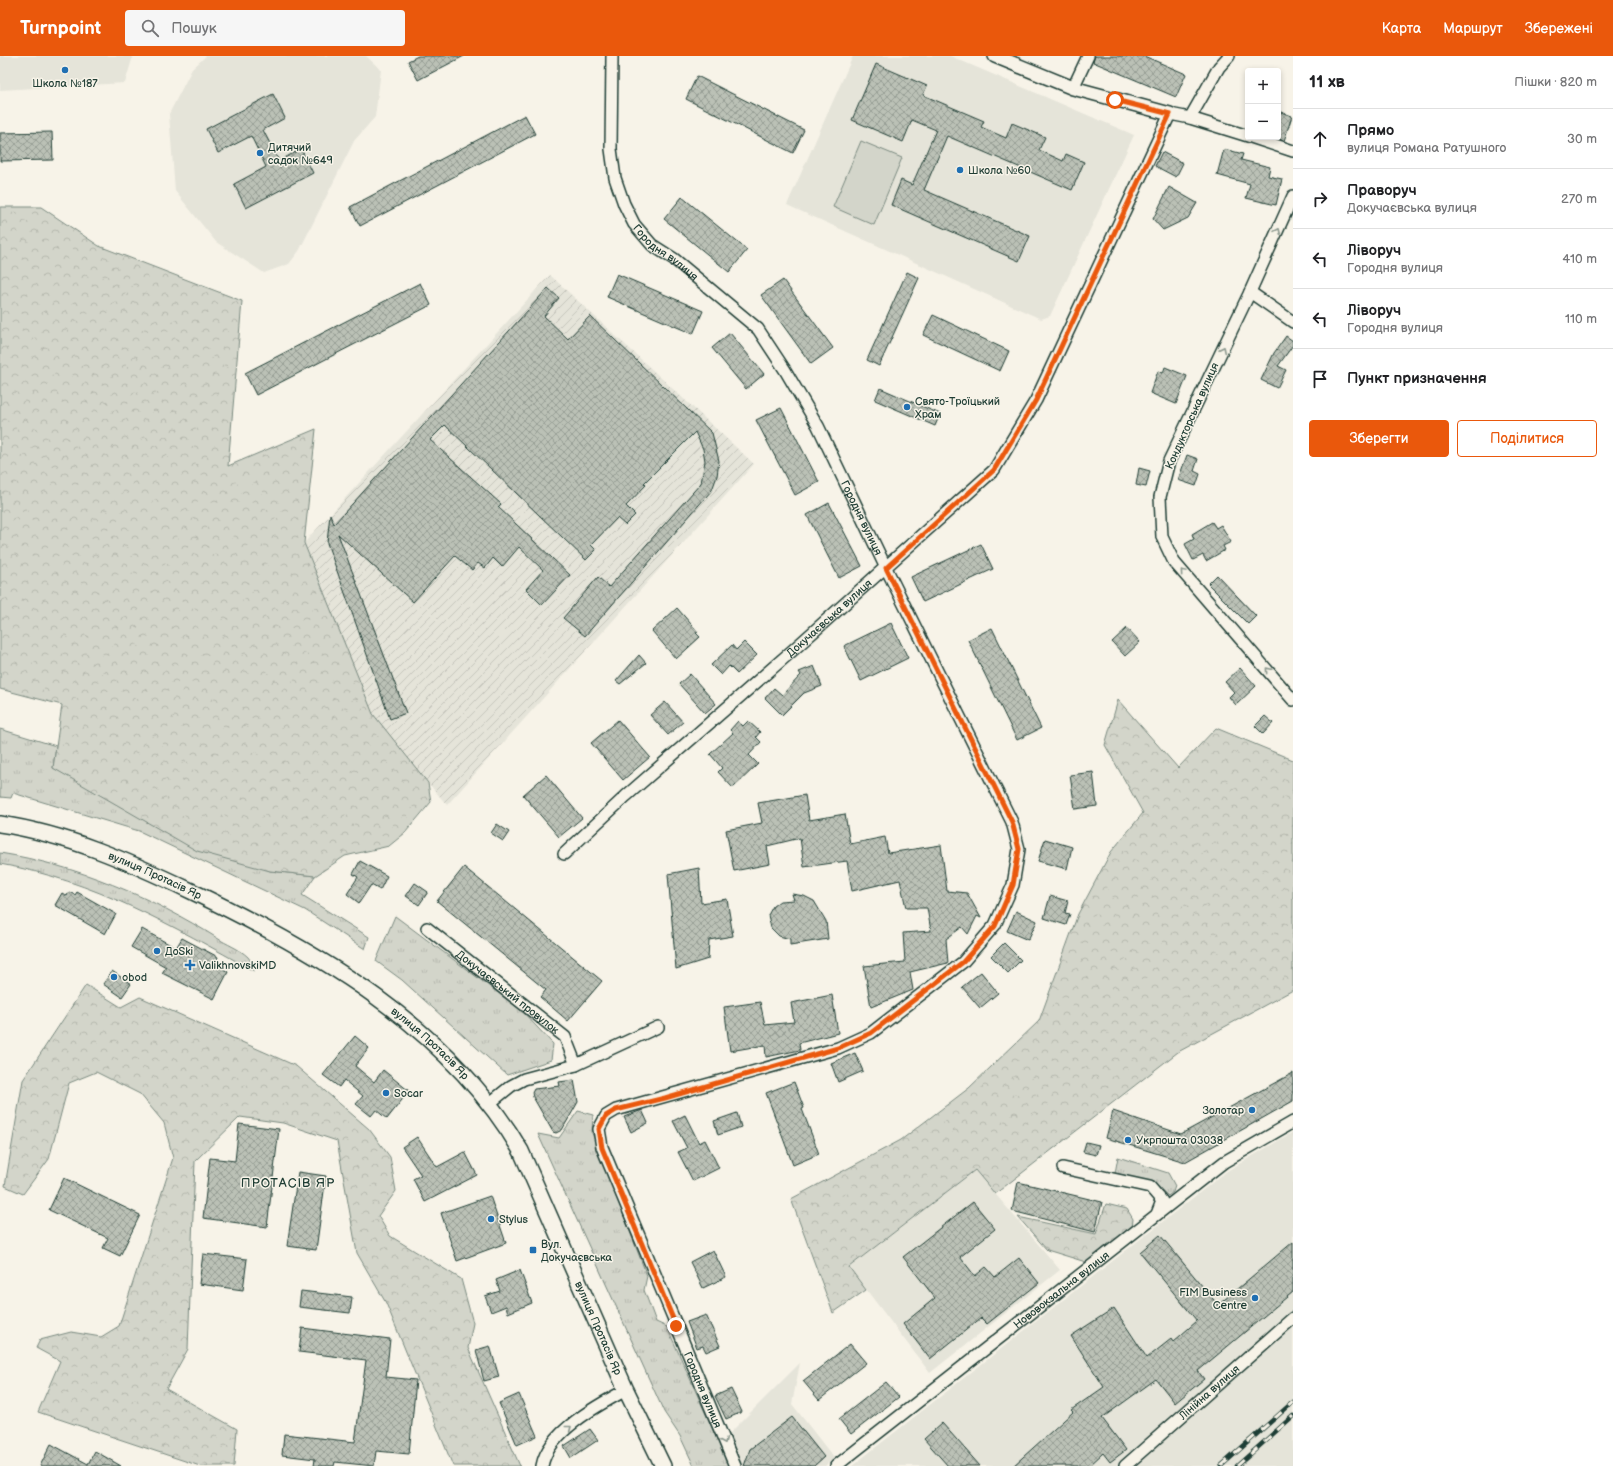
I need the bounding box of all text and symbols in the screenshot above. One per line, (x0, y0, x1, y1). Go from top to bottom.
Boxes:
search box (125, 10, 405, 46)
text: Turnpoint (20, 17, 101, 40)
icon: search (139, 17, 161, 39)
text: Пошук (171, 19, 217, 38)
text: Карта (1382, 20, 1421, 37)
text: Маршрут (1443, 20, 1503, 37)
text: Збережені (1525, 20, 1593, 37)
marker: Школа №187 (60, 65, 70, 75)
map controls (1245, 68, 1281, 140)
button: + (1245, 68, 1281, 104)
text: 11 хв (1309, 72, 1345, 92)
text: Пішки · 820 m (1514, 74, 1597, 90)
place label: Школа №187 (32, 77, 98, 90)
route start (1106, 91, 1124, 109)
button: − (1245, 104, 1281, 140)
text: Прямо (1347, 121, 1394, 140)
icon: ahead (1309, 128, 1331, 150)
text: 30 m (1567, 131, 1597, 147)
text: вулиця Романа Ратушного (1347, 140, 1506, 156)
place label: Дитячий садок №649 (268, 141, 333, 167)
marker: Дитячий садок №649 (255, 148, 265, 158)
place label: Школа №60 (968, 164, 1031, 177)
marker: Школа №60 (955, 165, 965, 175)
text: Праворуч (1347, 181, 1417, 200)
icon: right (1309, 188, 1331, 210)
text: 270 m (1561, 191, 1597, 207)
text: Докучаєвська вулиця (1347, 200, 1477, 216)
street label: Городня вулиця (630, 221, 701, 283)
one-way arrow (1273, 227, 1281, 234)
text: Ліворуч (1347, 241, 1401, 260)
icon: left (1309, 248, 1331, 270)
text: 410 m (1562, 251, 1597, 267)
text: Городня вулиця (1347, 260, 1443, 276)
text: Ліворуч (1347, 301, 1401, 320)
icon: left (1309, 308, 1331, 330)
text: 110 m (1565, 311, 1597, 327)
text: Городня вулиця (1347, 320, 1443, 336)
one-way arrow (1218, 345, 1226, 353)
street label: Кондукторська вулиця (1163, 361, 1221, 471)
icon: arrive (1309, 368, 1331, 390)
text: Пункт призначення (1347, 369, 1487, 388)
place label: Свято-Троїцький Храм (915, 395, 1000, 421)
marker: Свято-Троїцький Храм (902, 402, 912, 412)
button: Зберегти (1309, 420, 1449, 457)
button: Поділитися (1457, 420, 1597, 457)
street label: Городня вулиця (838, 478, 885, 557)
one-way arrow (1180, 569, 1187, 576)
street label: Докучаєвська вулиця (784, 576, 874, 659)
one-way arrow (1265, 667, 1272, 675)
street label: вулиця Протасів Яр (107, 849, 205, 902)
place label: ДоSki (165, 945, 193, 958)
marker: ДоSki (152, 946, 162, 956)
street label: Докучаєвський провулок (454, 947, 562, 1037)
marker: ValikhnovskiMD (184, 959, 196, 971)
place label: ValikhnovskiMD (199, 959, 276, 972)
place label: obod (122, 971, 147, 984)
marker: obod (109, 972, 119, 982)
street label: вулиця Протасів Яр (389, 1004, 472, 1083)
place label: Socar (394, 1087, 424, 1100)
marker: Socar (381, 1088, 391, 1098)
place label: Золотар (1203, 1104, 1245, 1117)
marker: Золотар (1247, 1105, 1257, 1115)
place label: Укрпошта 03038 (1136, 1134, 1223, 1147)
marker: Укрпошта 03038 (1123, 1135, 1133, 1145)
district label: ПРОТАСІВ ЯР (241, 1175, 335, 1191)
place label: Stylus (499, 1213, 529, 1226)
marker: Stylus (486, 1214, 496, 1224)
place label: Вул. Докучаєвська (541, 1238, 613, 1264)
marker: Вул. Докучаєвська (528, 1245, 538, 1255)
street label: Нововокзальна вулиця (1011, 1248, 1112, 1331)
street label: вулиця Протасів Яр (572, 1279, 625, 1378)
place label: FIM Business Centre (1179, 1286, 1248, 1312)
marker: FIM Business Centre (1250, 1293, 1260, 1303)
route end (667, 1317, 685, 1335)
street label: Городня вулиця (682, 1350, 725, 1430)
street label: Лінійна вулиця (1175, 1362, 1242, 1423)
one-way arrow (564, 1426, 571, 1433)
one-way arrow (720, 1437, 728, 1444)

